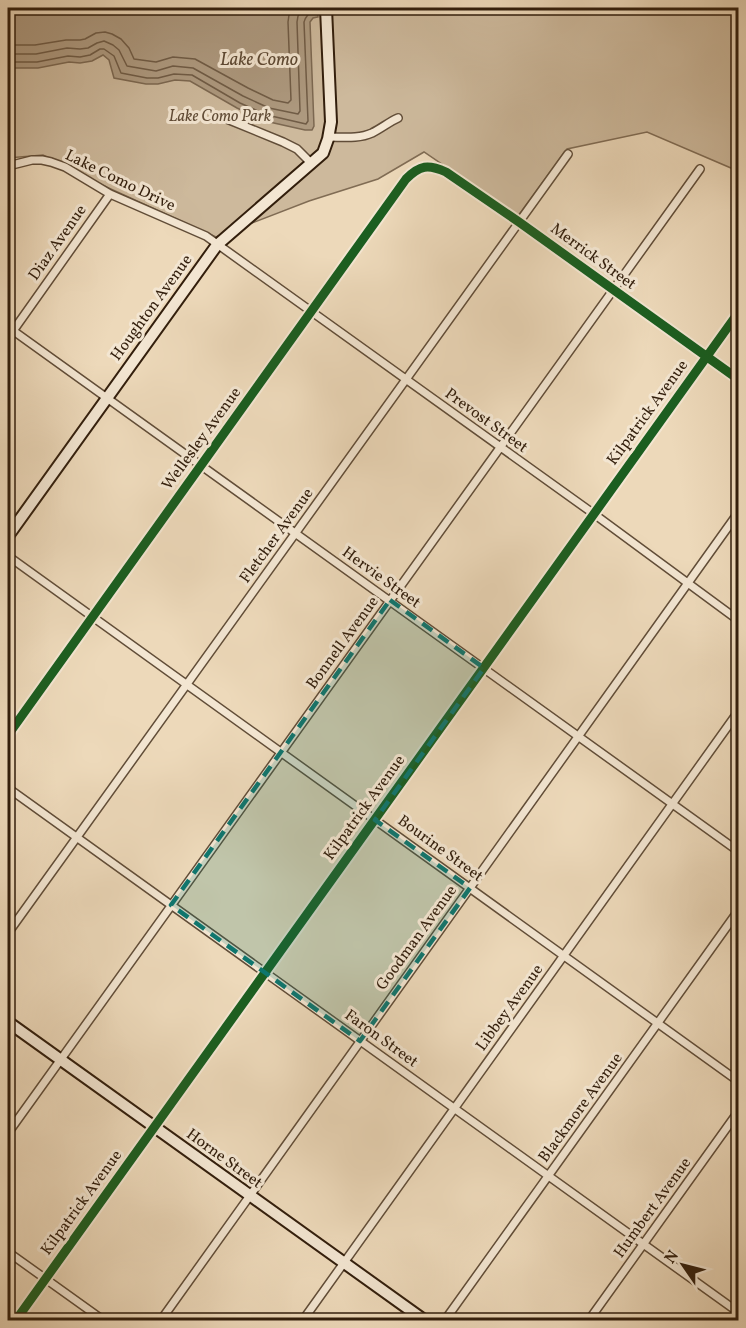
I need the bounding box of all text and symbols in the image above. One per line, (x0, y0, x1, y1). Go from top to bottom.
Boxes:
water label: Lake Como (220, 48, 298, 73)
park label: Lake Como Park (169, 106, 272, 128)
street label: Lake Como Drive (61, 145, 179, 217)
street label: Diaz Avenue (24, 201, 92, 285)
street label: Merrick Street (546, 218, 641, 296)
street label: Houghton Avenue (106, 250, 198, 366)
street label: Kilpatrick Avenue (602, 356, 694, 470)
street label: Wellesley Avenue (157, 383, 247, 495)
street label: Prevost Street (440, 383, 532, 459)
street label: Fletcher Avenue (235, 484, 319, 588)
street label: Hervie Street (337, 542, 425, 614)
street label: Bonnell Avenue (302, 592, 384, 694)
street label: Kilpatrick Avenue (319, 751, 411, 865)
street label: Bourine Street (393, 810, 488, 888)
street label: Goodman Avenue (371, 881, 463, 995)
street label: Libbey Avenue (471, 960, 549, 1056)
street label: Faron Street (340, 1005, 423, 1073)
street label: Blackmore Avenue (534, 1049, 628, 1167)
street label: Horne Street (181, 1124, 267, 1194)
street label: Kilpatrick Avenue (36, 1146, 128, 1260)
street label: Humbert Avenue (609, 1153, 697, 1263)
north arrow (653, 1235, 713, 1295)
text: N (660, 1246, 685, 1269)

